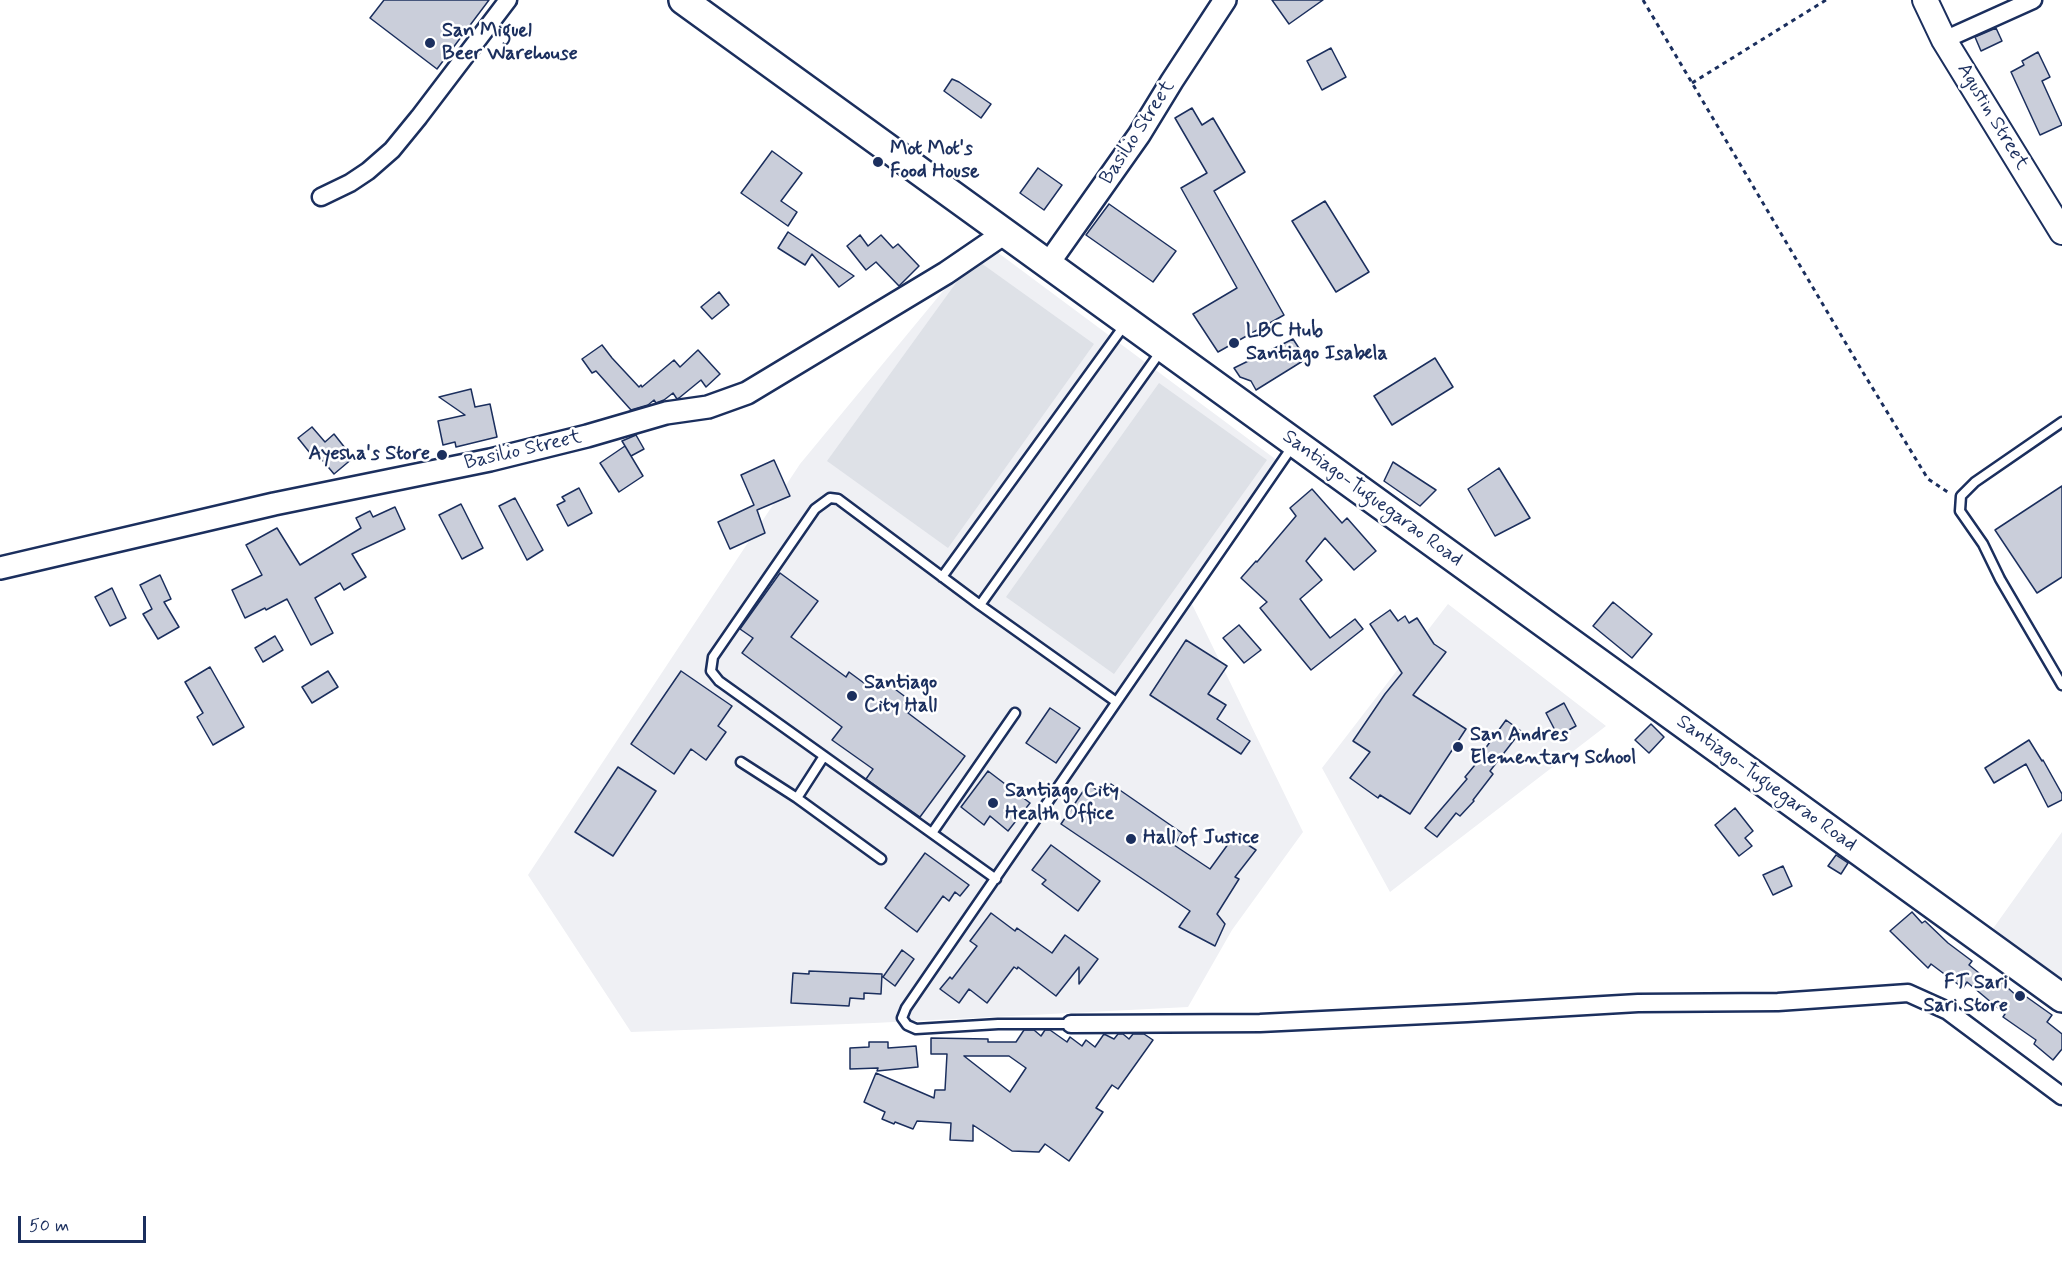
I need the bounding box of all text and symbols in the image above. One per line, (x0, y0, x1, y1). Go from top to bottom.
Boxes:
place label: San Miguel Beer Warehouse (442, 20, 578, 67)
marker: San Miguel Beer Warehouse (423, 36, 437, 50)
street label: Agustin Street (1951, 59, 2033, 175)
street label: Basilio Street (1095, 76, 1181, 190)
place label: Mot Mot's Food House (890, 138, 980, 185)
marker: Mot Mot's Food House (871, 155, 885, 169)
place label: LBC Hub Santiago Isabela (1246, 320, 1388, 367)
marker: LBC Hub Santiago Isabela (1227, 336, 1241, 350)
street label: Santiago-Tuguegarao Road (1277, 425, 1467, 573)
street label: Basilio Street (462, 426, 584, 476)
place label: Ayesha's Store (309, 443, 430, 467)
marker: Ayesha's Store (435, 448, 449, 462)
place label: Santiago City Hall (864, 672, 937, 719)
marker: Santiago City Hall (845, 689, 859, 703)
street label: Santiago-Tuguegarao Road (1671, 710, 1861, 858)
place label: San Andres Elementary School (1470, 724, 1636, 771)
marker: San Andres Elementary School (1451, 740, 1465, 754)
place label: Santiago City Health Office (1005, 780, 1119, 827)
marker: Santiago City Health Office (986, 796, 1000, 810)
place label: Hall of Justice (1143, 827, 1259, 851)
marker: Hall of Justice (1124, 832, 1138, 846)
place label: FT Sari Sari Store (1923, 972, 2008, 1019)
marker: FT Sari Sari Store (2013, 989, 2027, 1003)
scale bar (21, 1204, 148, 1242)
text: 50 m (29, 1214, 69, 1238)

